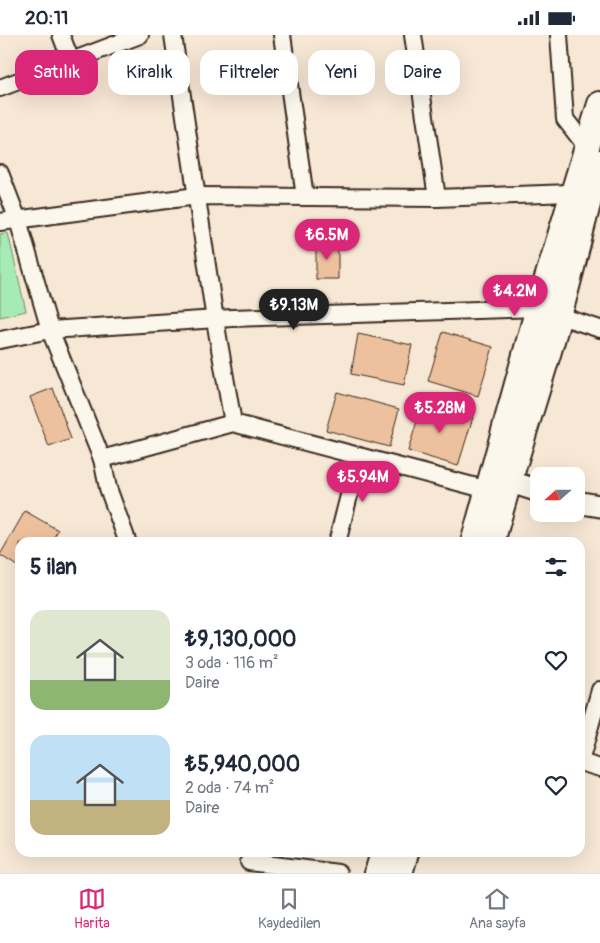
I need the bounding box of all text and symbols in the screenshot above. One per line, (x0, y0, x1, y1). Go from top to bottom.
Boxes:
text: 20:11 (25, 6, 69, 30)
chip: Satılık (15, 50, 98, 95)
chip: Kiralık (108, 50, 190, 95)
chip: Filtreler (200, 50, 298, 95)
chip: Yeni (308, 50, 375, 95)
chip: Daire (385, 50, 460, 95)
pin: ₺6.5M (292, 219, 362, 261)
text: ₺6.5M (306, 225, 348, 245)
pin: ₺4.2M (480, 275, 550, 317)
text: ₺4.2M (494, 281, 536, 301)
pin: ₺9.13M (253, 289, 335, 331)
text: ₺9.13M (270, 295, 318, 315)
pin: ₺5.28M (399, 391, 481, 434)
text: ₺5.28M (415, 398, 465, 418)
pin: ₺5.94M (322, 461, 404, 503)
text: ₺5.94M (338, 467, 388, 487)
north arrow (530, 467, 585, 523)
map controls (530, 467, 585, 522)
icon: filters (542, 553, 570, 581)
text: 5 ilan (30, 554, 77, 581)
text: ₺9,130,000 (185, 626, 296, 653)
icon: home (70, 630, 130, 690)
icon: heart (542, 646, 570, 674)
text: 3 oda · 116 m² (185, 653, 278, 673)
text: Daire (185, 673, 219, 693)
text: ₺5,940,000 (185, 751, 300, 778)
icon: home (70, 755, 130, 815)
icon: heart (542, 771, 570, 799)
text: 2 oda · 74 m² (185, 778, 274, 798)
text: Daire (185, 798, 219, 818)
tab: Harita (74, 885, 110, 932)
tab: Kaydedilen (258, 885, 321, 932)
tab: Ana sayfa (469, 885, 526, 932)

